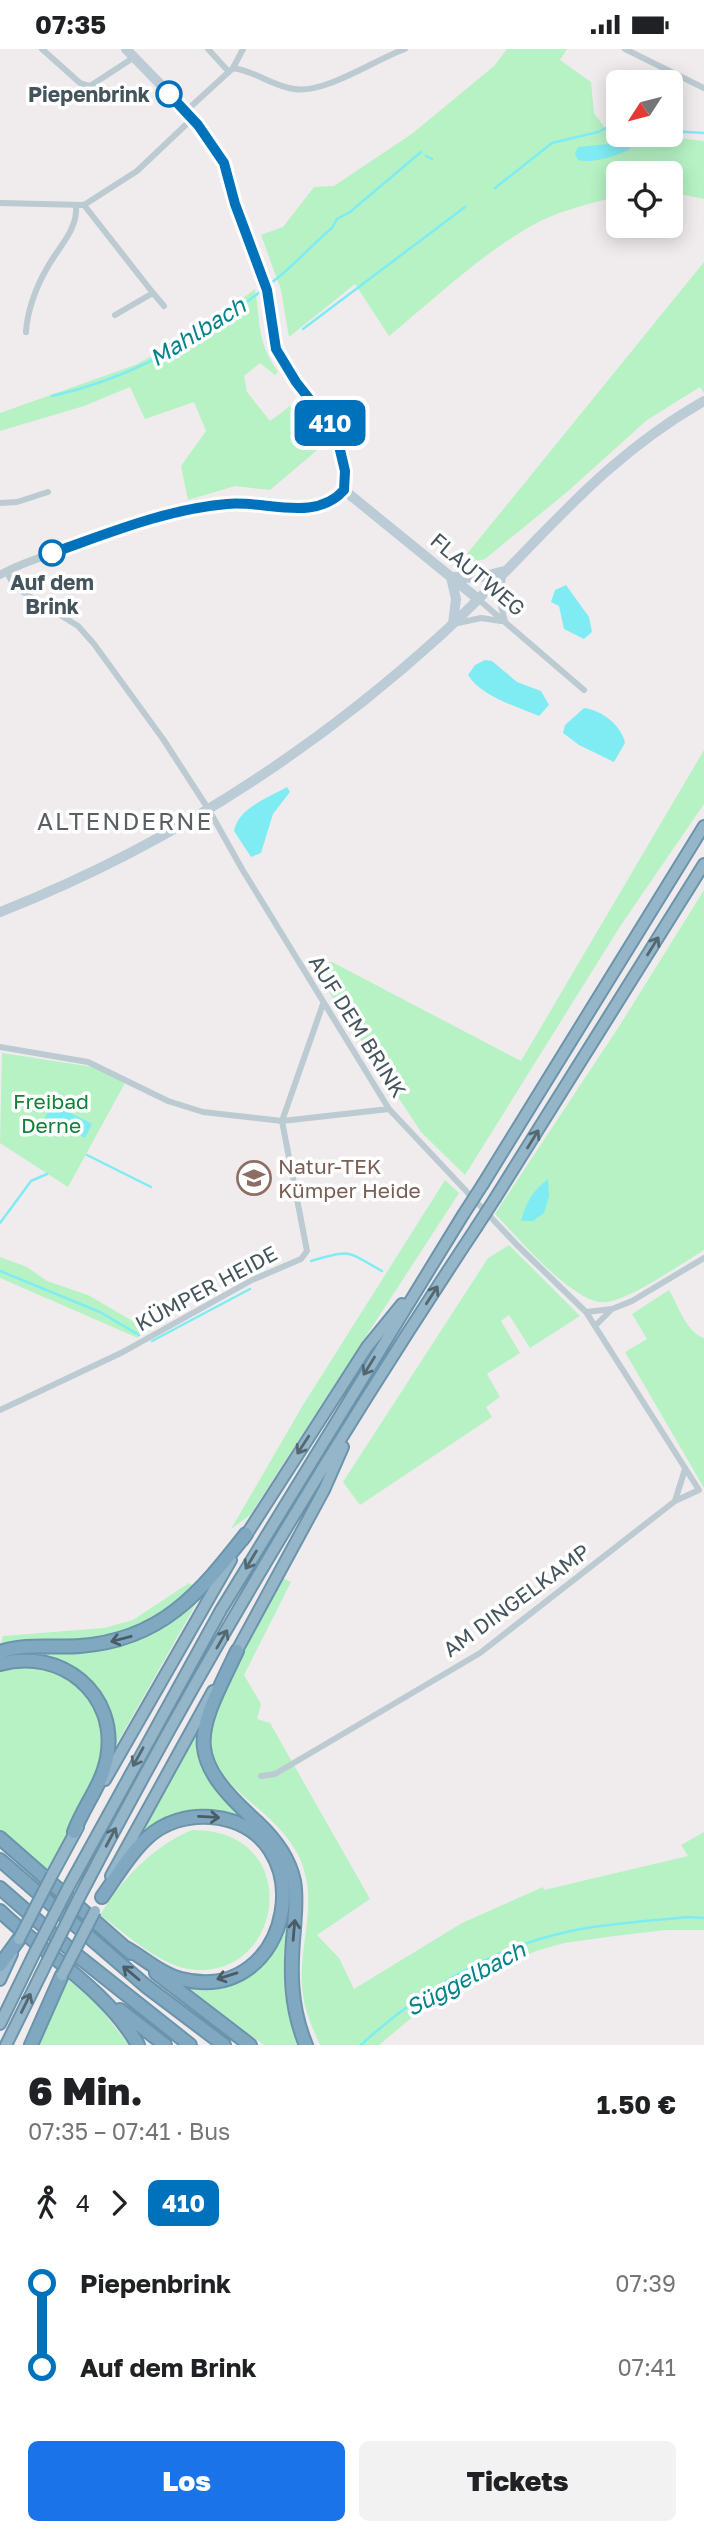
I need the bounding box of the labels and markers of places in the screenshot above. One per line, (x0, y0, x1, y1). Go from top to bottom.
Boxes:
place label: Piepenbrink (28, 81, 150, 107)
marker: Piepenbrink (156, 81, 182, 107)
marker: Auf dem Brink (39, 540, 65, 566)
place label: Auf dem Brink (10, 569, 94, 619)
place label: Natur-TEK Kümper Heide (278, 1153, 421, 1203)
school or university icon: Natur-TEK Kümper Heide (235, 1159, 273, 1197)

